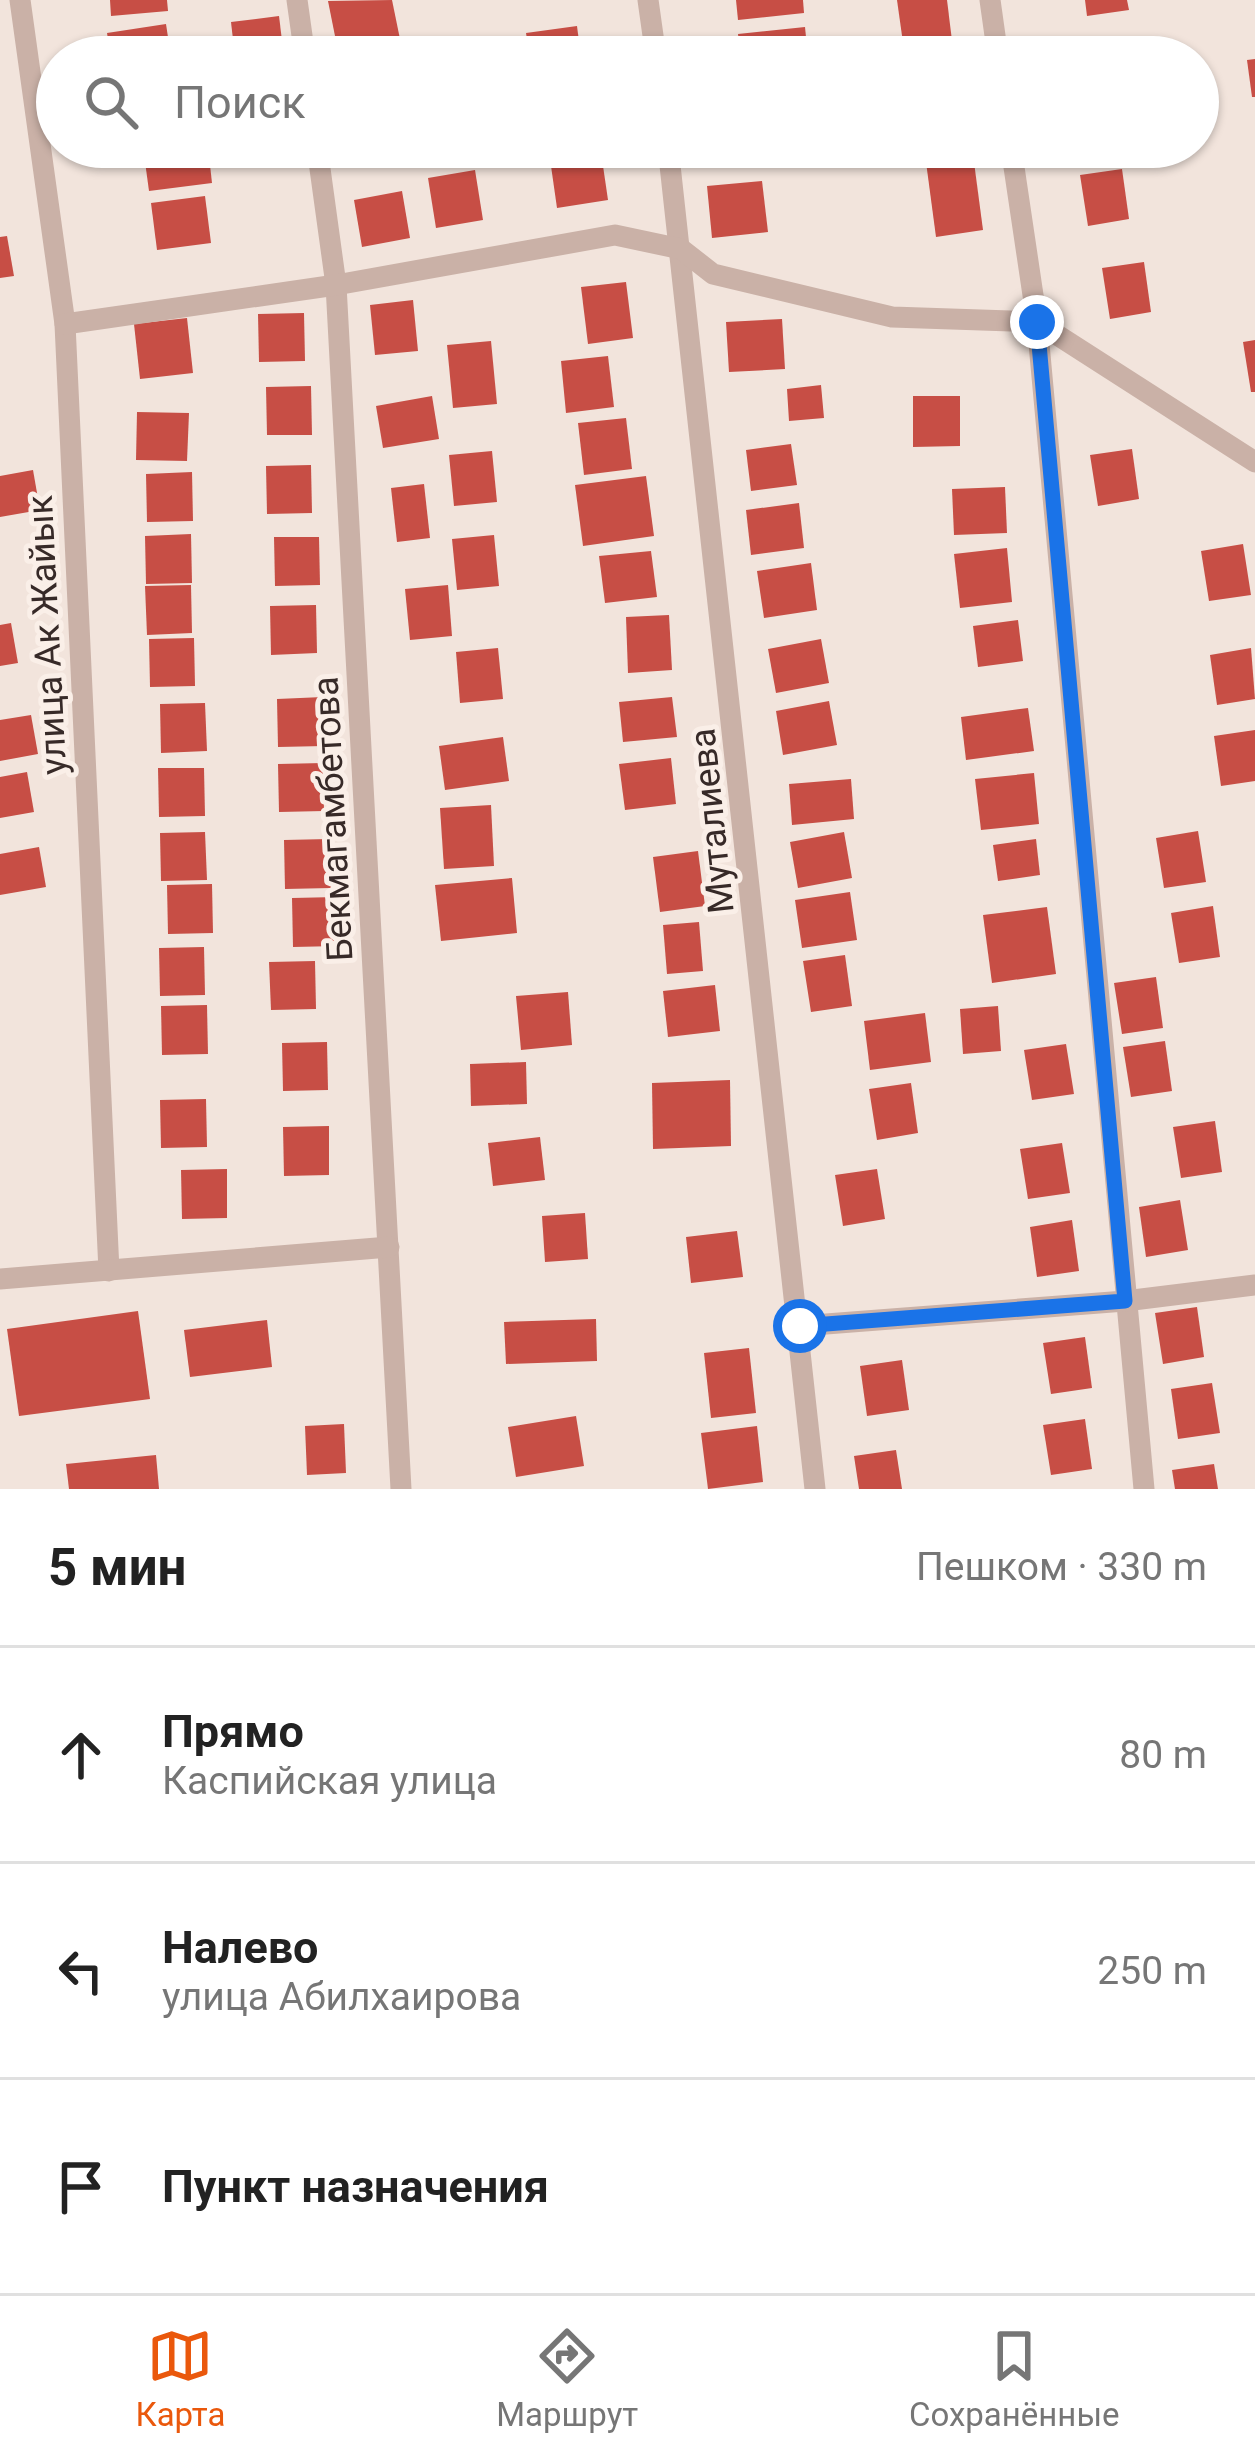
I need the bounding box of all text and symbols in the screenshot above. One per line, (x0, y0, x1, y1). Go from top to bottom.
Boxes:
search box (36, 36, 1219, 168)
icon: search (78, 69, 144, 135)
text: Поиск (174, 76, 306, 129)
route end (1010, 295, 1064, 349)
street label: улица Ак Жайык (19, 493, 75, 776)
street label: Бекмагамбетова (305, 676, 361, 962)
street label: Муталиева (681, 726, 743, 916)
route start (773, 1299, 827, 1353)
text: 5 мин (48, 1538, 186, 1597)
text: Пешком · 330 m (916, 1544, 1207, 1590)
text: Прямо (162, 1705, 304, 1758)
icon: ahead (48, 1722, 114, 1788)
text: 80 m (1119, 1732, 1207, 1778)
text: Каспийская улица (162, 1758, 497, 1804)
text: Налево (162, 1921, 319, 1974)
icon: left (48, 1938, 114, 2004)
text: 250 m (1097, 1948, 1207, 1994)
text: улица Абилхаирова (162, 1974, 521, 2020)
icon: arrive (48, 2154, 114, 2220)
text: Пункт назначения (162, 2160, 549, 2213)
tab: Карта (135, 2323, 225, 2434)
tab: Маршрут (496, 2323, 638, 2434)
tab: Сохранённые (909, 2323, 1120, 2434)

